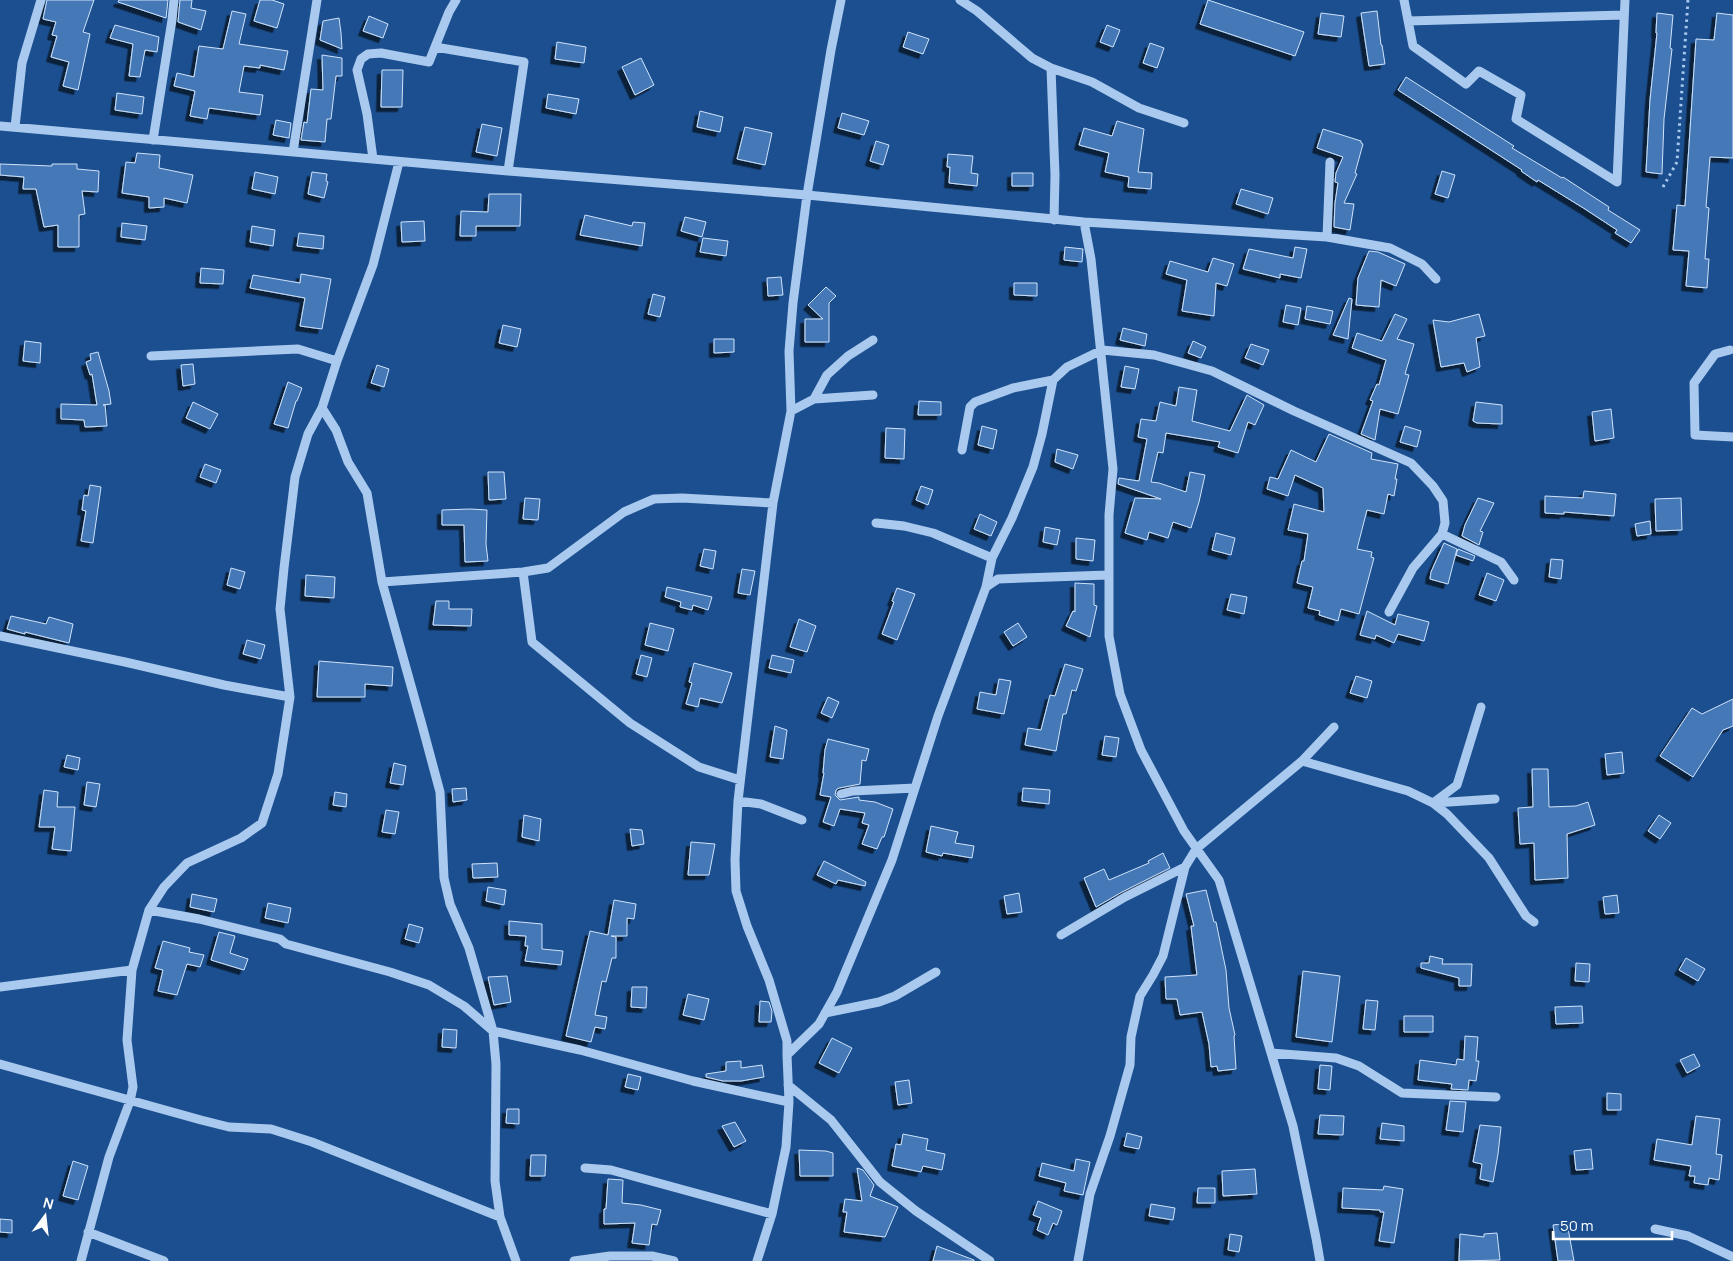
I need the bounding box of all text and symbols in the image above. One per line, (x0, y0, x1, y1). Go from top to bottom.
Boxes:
north arrow (20, 1191, 70, 1241)
text: N (41, 1192, 56, 1213)
scale bar (1553, 1208, 1672, 1240)
text: 50 m (1560, 1215, 1594, 1236)

